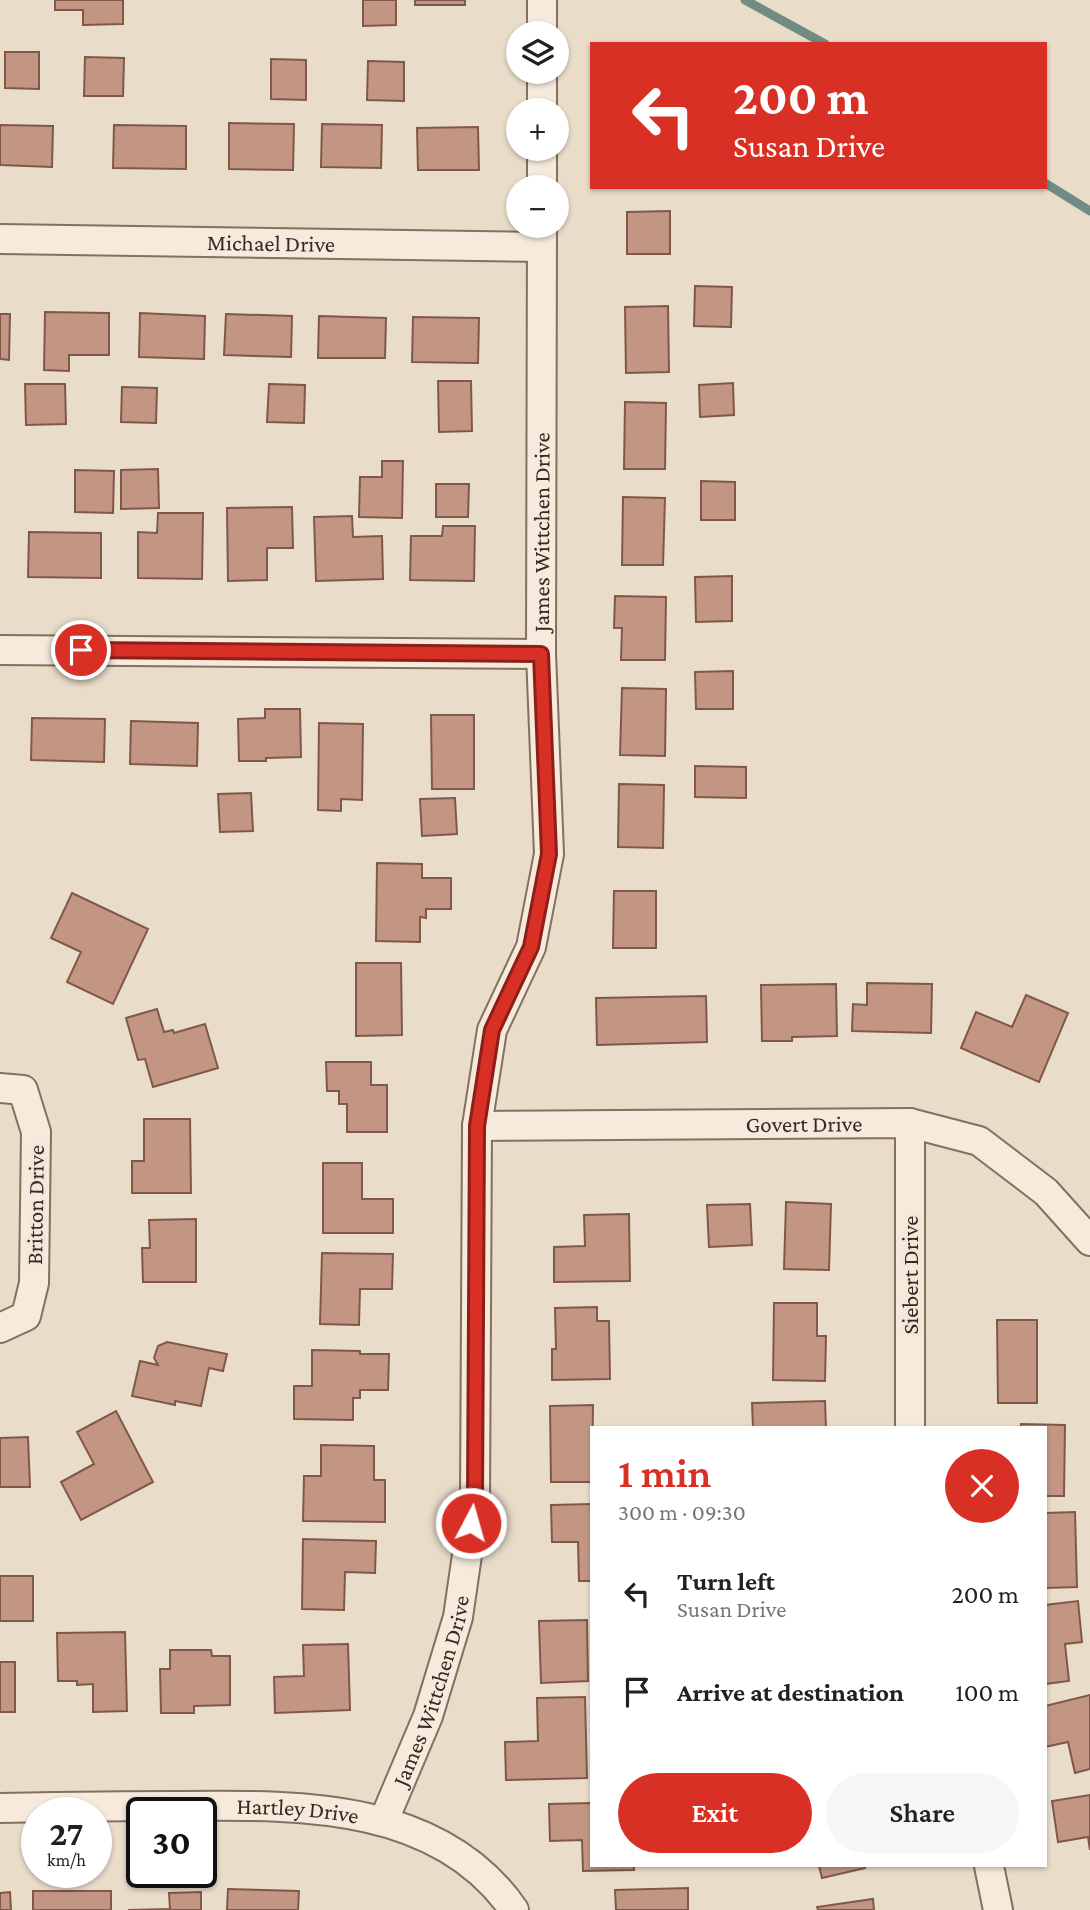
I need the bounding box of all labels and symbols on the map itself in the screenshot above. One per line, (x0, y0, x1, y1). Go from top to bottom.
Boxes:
street label: Michael Drive (207, 229, 335, 257)
street label: James Wittchen Drive (528, 432, 555, 634)
pin (51, 620, 111, 680)
street label: Govert Drive (746, 1110, 862, 1137)
street label: Britton Drive (21, 1145, 49, 1265)
street label: Siebert Drive (897, 1216, 923, 1334)
position arrow (434, 1486, 508, 1560)
street label: James Wittchen Drive (386, 1594, 474, 1792)
street label: Hartley Drive (236, 1793, 361, 1829)
speed limit sign: 30 (126, 1797, 217, 1888)

